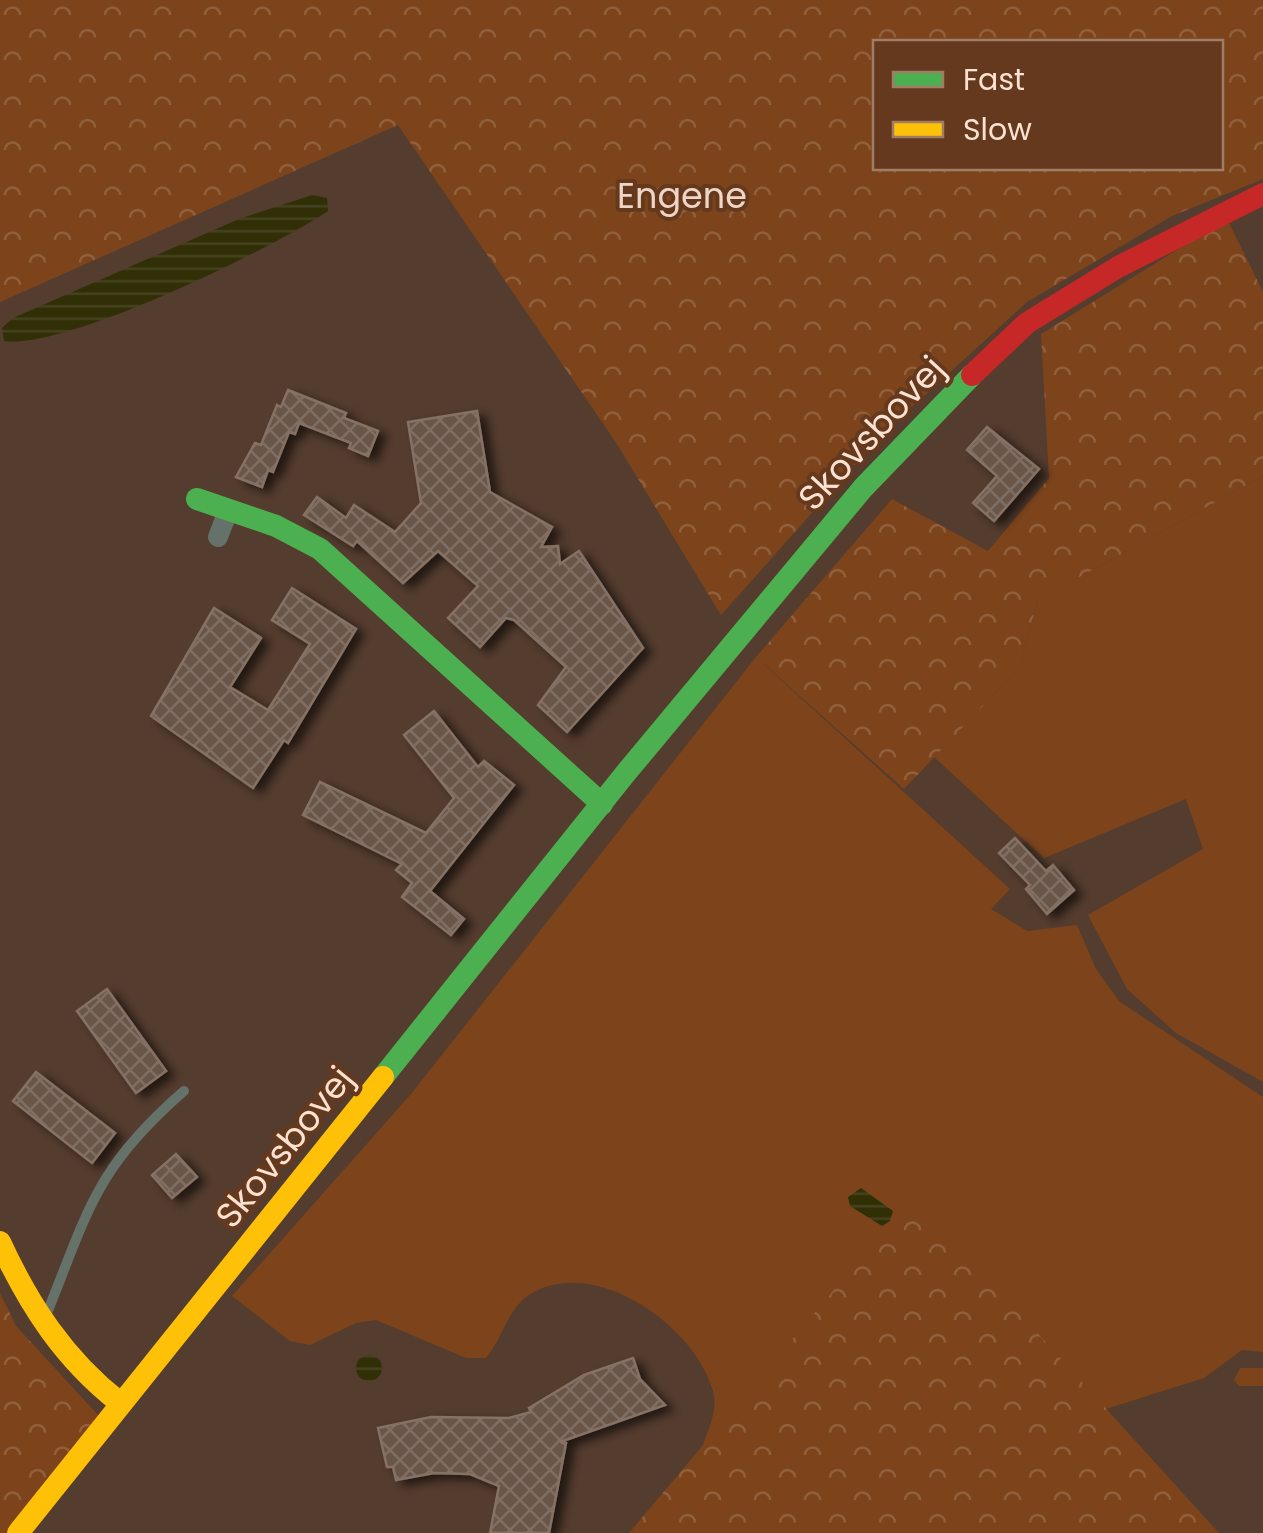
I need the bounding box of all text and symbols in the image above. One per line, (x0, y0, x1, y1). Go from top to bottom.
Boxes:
legend (873, 40, 1223, 170)
text: Fast (963, 58, 1025, 101)
text: Slow (963, 108, 1032, 151)
park label: Engene (617, 171, 747, 220)
street label: Skovsbovej (787, 345, 955, 521)
street label: Skovsbovej (204, 1056, 364, 1238)

